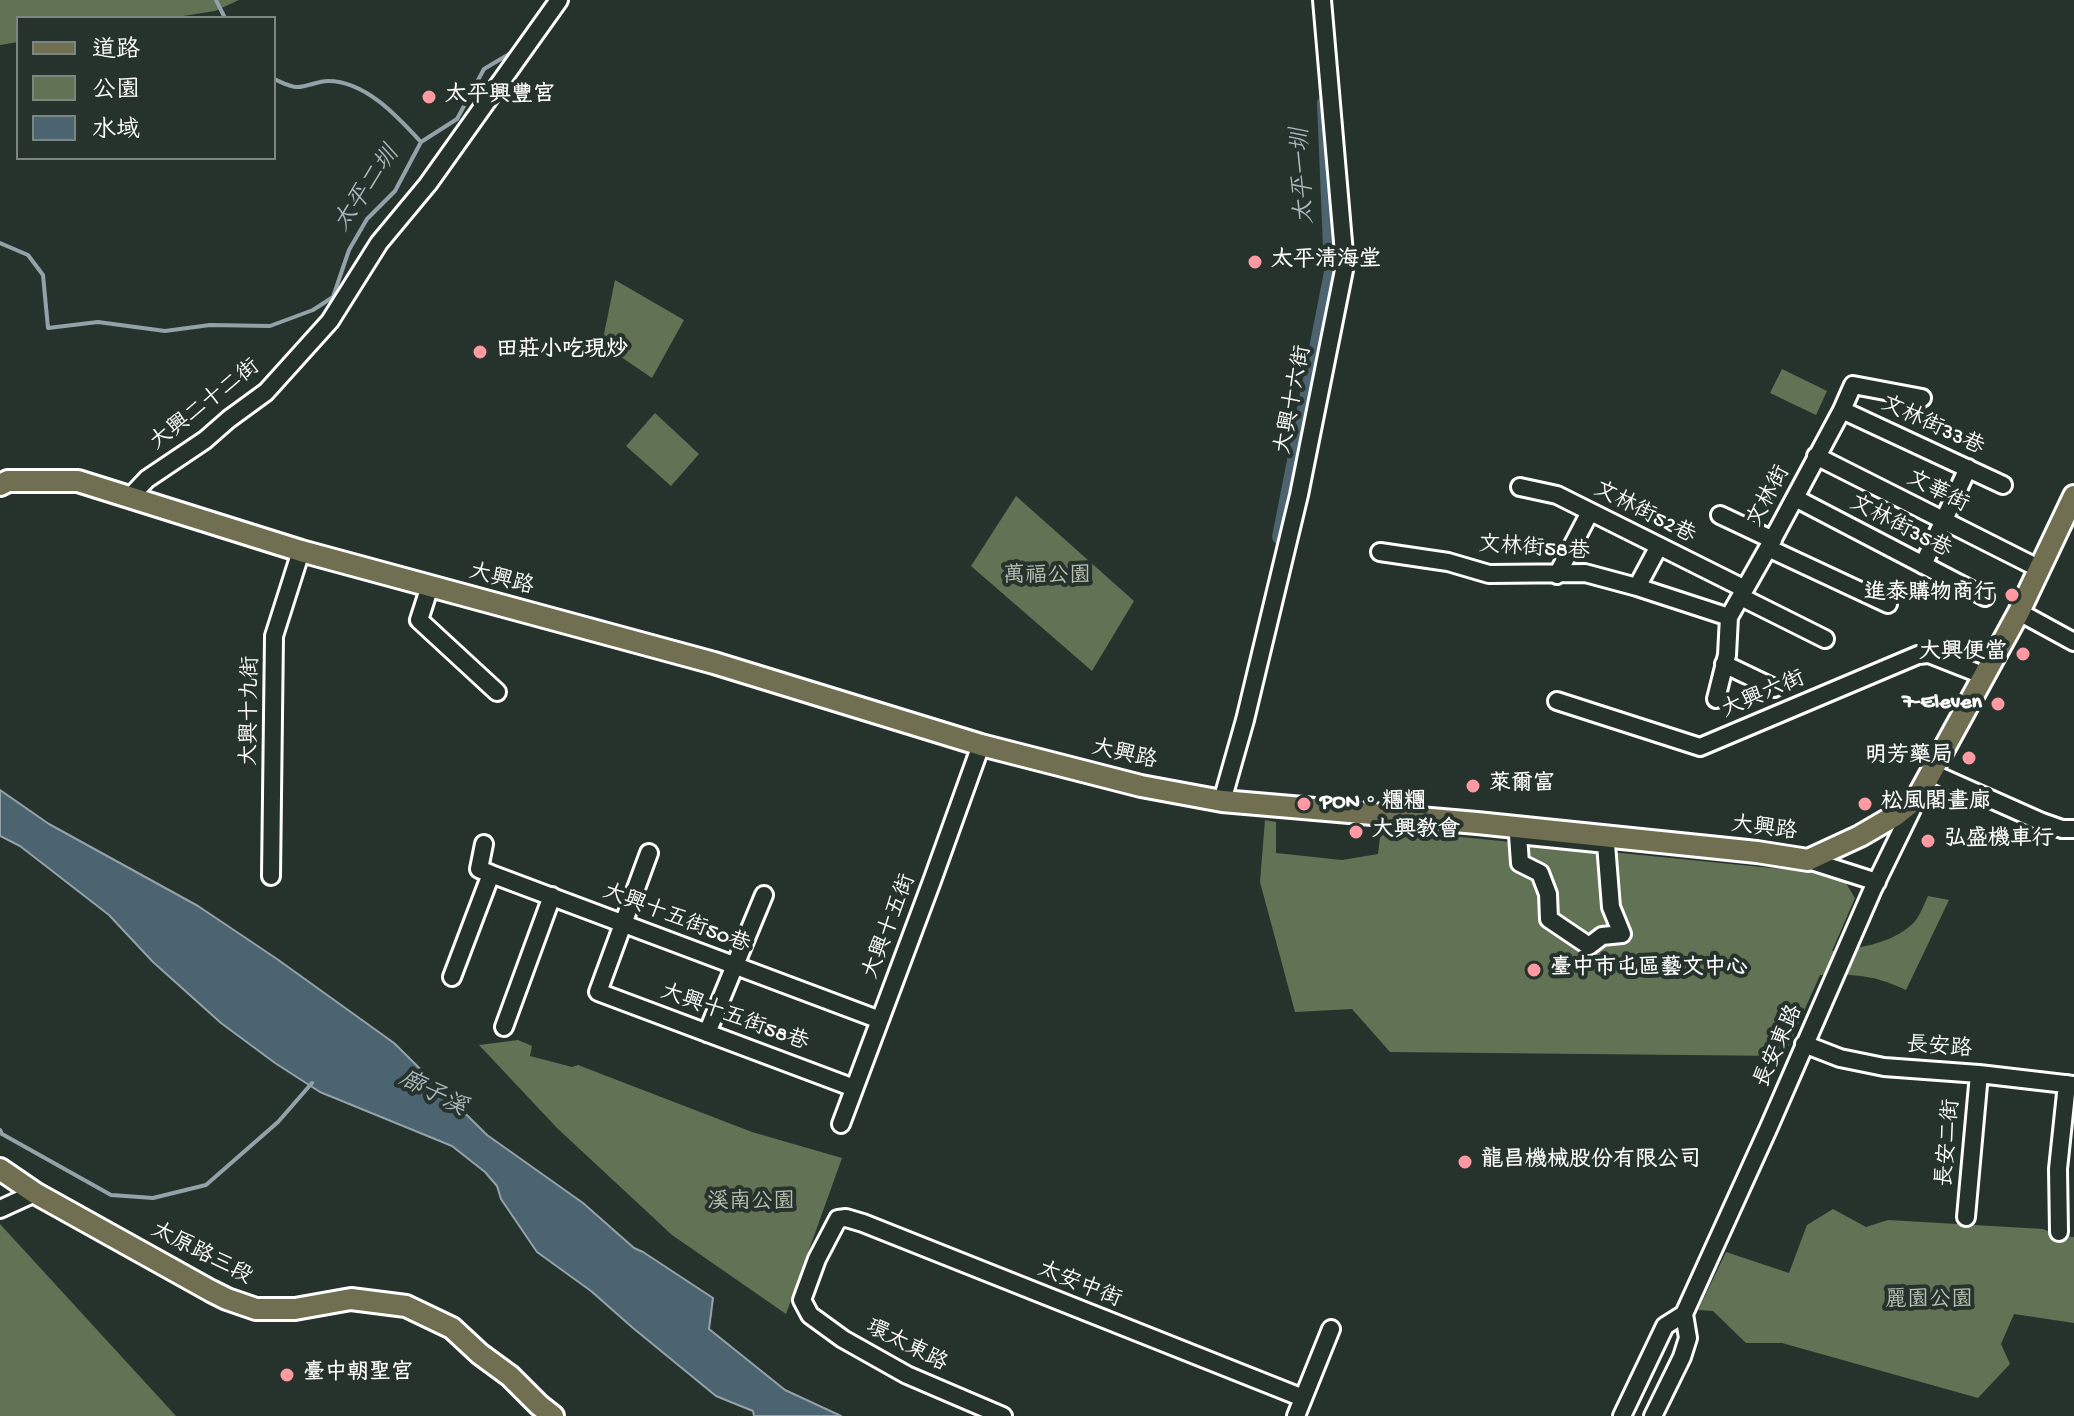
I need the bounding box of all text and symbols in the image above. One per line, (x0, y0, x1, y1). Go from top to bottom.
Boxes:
legend (16, 16, 276, 160)
text: 道路 (92, 37, 140, 66)
text: 公園 (92, 77, 140, 106)
place label: 太平興豐宮 (445, 84, 555, 110)
marker: 太平興豐宮 (420, 88, 438, 106)
text: 水域 (92, 117, 140, 146)
water label: 太平一圳 (1288, 127, 1322, 225)
water label: 太平二圳 (329, 142, 407, 238)
place label: 太平清海堂 (1271, 249, 1381, 275)
marker: 太平清海堂 (1246, 253, 1264, 271)
place label: 田莊小吃現炒 (496, 339, 628, 365)
marker: 田莊小吃現炒 (471, 343, 489, 361)
street label: 大興十六街 (1272, 343, 1318, 457)
street label: 大興二十二街 (146, 355, 266, 457)
street label: 文林街33巷 (1876, 392, 1988, 462)
street label: 文林街 (1743, 462, 1797, 532)
street label: 文華街 (1902, 466, 1972, 520)
street label: 文林街52巷 (1589, 477, 1699, 551)
street label: 文林街35巷 (1845, 491, 1955, 565)
street label: 文林街58巷 (1477, 533, 1591, 567)
street label: 大興路 (466, 560, 536, 602)
park label: 萬福公園 (1003, 565, 1091, 591)
place label: 進泰購物商行 (1864, 582, 1996, 608)
marker: 進泰購物商行 (2003, 586, 2021, 604)
place label: 大興便當 (1919, 641, 2007, 667)
marker: 大興便當 (2014, 645, 2032, 663)
street label: 大興十九街 (238, 656, 266, 766)
street label: 大興六街 (1718, 667, 1810, 725)
place label: 7-Eleven (1902, 691, 1982, 717)
marker: 7-Eleven (1989, 695, 2007, 713)
street label: 大興路 (1089, 736, 1159, 776)
place label: 明芳藥局 (1865, 745, 1953, 771)
marker: 明芳藥局 (1960, 749, 1978, 767)
place label: 萊爾富 (1489, 773, 1555, 799)
marker: 萊爾富 (1464, 777, 1482, 795)
place label: PON。糰糰 (1320, 791, 1426, 817)
place label: 松風閣畫廊 (1881, 791, 1991, 817)
marker: PON。糰糰 (1295, 795, 1313, 813)
marker: 松風閣畫廊 (1856, 795, 1874, 813)
street label: 大興路 (1730, 813, 1798, 847)
place label: 大興教會 (1372, 819, 1460, 845)
marker: 大興教會 (1347, 823, 1365, 841)
place label: 弘盛機車行 (1944, 828, 2054, 854)
marker: 弘盛機車行 (1919, 832, 1937, 850)
street label: 大興十五街 (859, 871, 923, 983)
street label: 大興十五街50巷 (598, 880, 754, 960)
place label: 臺中市屯區藝文中心 (1550, 957, 1748, 983)
marker: 臺中市屯區藝文中心 (1525, 961, 1543, 979)
street label: 大興十五街58巷 (656, 980, 812, 1058)
street label: 長安東路 (1750, 1001, 1810, 1093)
street label: 長安路 (1905, 1034, 1973, 1064)
water label: 廍子溪 (393, 1066, 471, 1124)
street label: 長安二街 (1933, 1098, 1967, 1188)
place label: 龍昌機械股份有限公司 (1481, 1149, 1701, 1175)
marker: 龍昌機械股份有限公司 (1456, 1153, 1474, 1171)
park label: 溪南公園 (707, 1191, 795, 1217)
street label: 太原路三段 (146, 1218, 256, 1292)
street label: 太安中街 (1033, 1257, 1125, 1315)
park label: 麗園公園 (1885, 1289, 1973, 1315)
street label: 環太東路 (861, 1315, 951, 1379)
place label: 臺中朝聖宮 (303, 1362, 413, 1388)
marker: 臺中朝聖宮 (278, 1366, 296, 1384)

